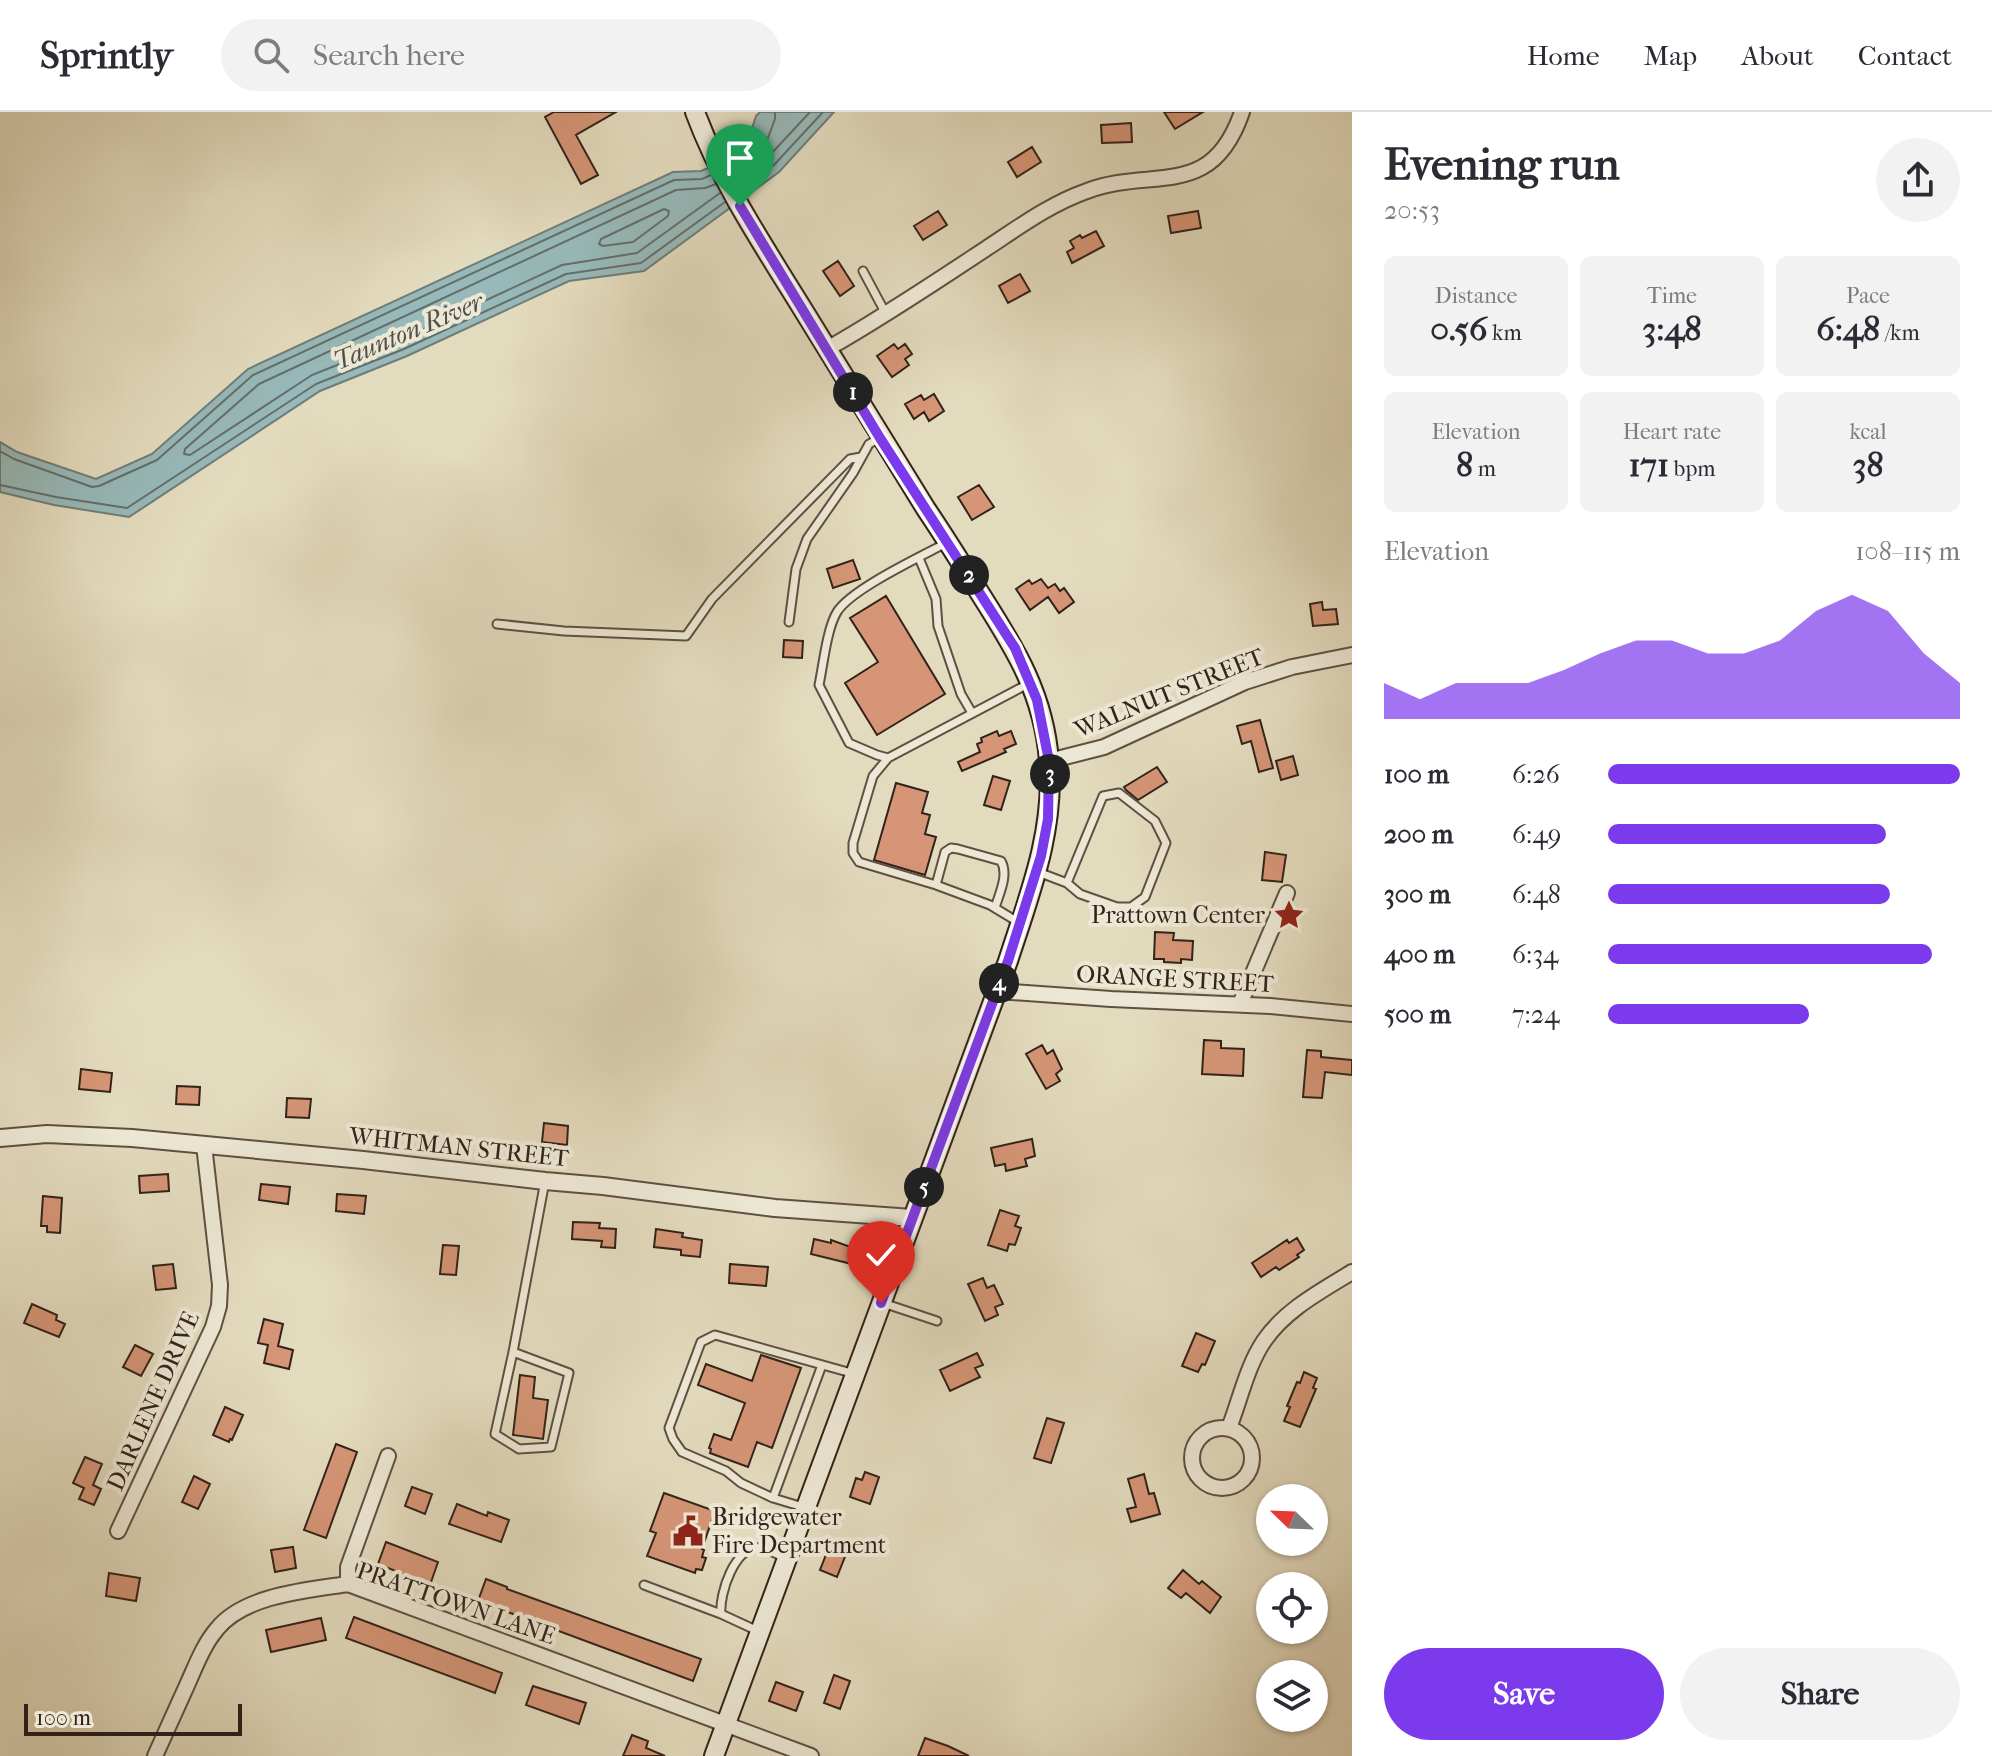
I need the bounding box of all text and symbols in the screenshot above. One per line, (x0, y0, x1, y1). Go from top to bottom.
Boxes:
search box (221, 19, 781, 91)
text: Sprintly (40, 33, 173, 78)
icon: search (249, 33, 293, 77)
text: Search here (313, 38, 465, 73)
text: Home (1527, 39, 1600, 72)
text: Map (1644, 39, 1697, 72)
text: About (1741, 39, 1814, 72)
text: Contact (1858, 39, 1952, 72)
pin (706, 124, 774, 206)
icon: arrive (718, 136, 762, 180)
button: share (1876, 138, 1960, 222)
text: Evening run (1384, 139, 1619, 190)
text: 20:53 (1384, 195, 1440, 226)
text: Distance (1435, 283, 1517, 309)
text: Time (1647, 283, 1697, 309)
text: Pace (1846, 283, 1890, 309)
water label: Taunton River (329, 285, 490, 377)
text: 0.56 (1430, 309, 1487, 349)
text: 3:48 (1642, 309, 1702, 349)
text: 6:48 (1816, 309, 1880, 349)
text: km (1487, 320, 1522, 346)
text: /km (1880, 320, 1920, 346)
pin: 1 (833, 372, 873, 412)
text: 1 (849, 379, 857, 405)
text: Elevation (1432, 419, 1520, 445)
text: Heart rate (1623, 419, 1721, 445)
text: kcal (1849, 419, 1887, 445)
text: 8 (1456, 445, 1473, 485)
text: 171 (1628, 445, 1669, 485)
text: 38 (1852, 445, 1884, 485)
text: m (1473, 456, 1496, 482)
text: bpm (1669, 456, 1716, 482)
text: Elevation (1384, 536, 1489, 567)
text: 108–115 m (1855, 536, 1960, 567)
pin: 2 (949, 555, 989, 595)
text: 2 (963, 562, 975, 588)
street label: WALNUT STREET (1069, 642, 1268, 744)
pin: 3 (1030, 754, 1070, 794)
text: 100 m (1384, 759, 1449, 790)
text: 6:26 (1512, 759, 1560, 790)
text: 3 (1045, 761, 1055, 787)
text: 200 m (1384, 819, 1453, 850)
text: 6:49 (1512, 819, 1561, 850)
text: 300 m (1384, 879, 1451, 910)
text: 6:48 (1512, 879, 1561, 910)
place icon: Prattown Center (1272, 898, 1306, 932)
place label: Prattown Center (1091, 901, 1266, 929)
text: 400 m (1384, 939, 1455, 970)
text: 6:34 (1512, 939, 1558, 970)
street label: ORANGE STREET (1075, 960, 1275, 998)
pin: 4 (979, 963, 1019, 1003)
text: 4 (993, 970, 1006, 996)
text: 500 m (1384, 999, 1451, 1030)
text: 7:24 (1512, 999, 1560, 1030)
street label: WHITMAN STREET (347, 1121, 571, 1173)
pin: 5 (904, 1167, 944, 1207)
text: 5 (919, 1174, 929, 1200)
pin (847, 1221, 915, 1303)
icon: check (859, 1233, 903, 1277)
street label: DARLENE DRIVE (101, 1307, 205, 1495)
north arrow (1256, 1484, 1328, 1556)
map controls (1256, 1484, 1328, 1732)
place label: Bridgewater Fire Department (712, 1503, 887, 1559)
public building icon: Bridgewater Fire Department (671, 1514, 705, 1548)
street label: PRATTOWN LANE (353, 1556, 559, 1650)
button: locate (1256, 1572, 1328, 1644)
button: Save (1384, 1648, 1664, 1740)
button: Share (1680, 1648, 1960, 1740)
button: layers (1256, 1660, 1328, 1732)
scale bar (24, 1700, 242, 1736)
text: 100 m (36, 1705, 91, 1731)

